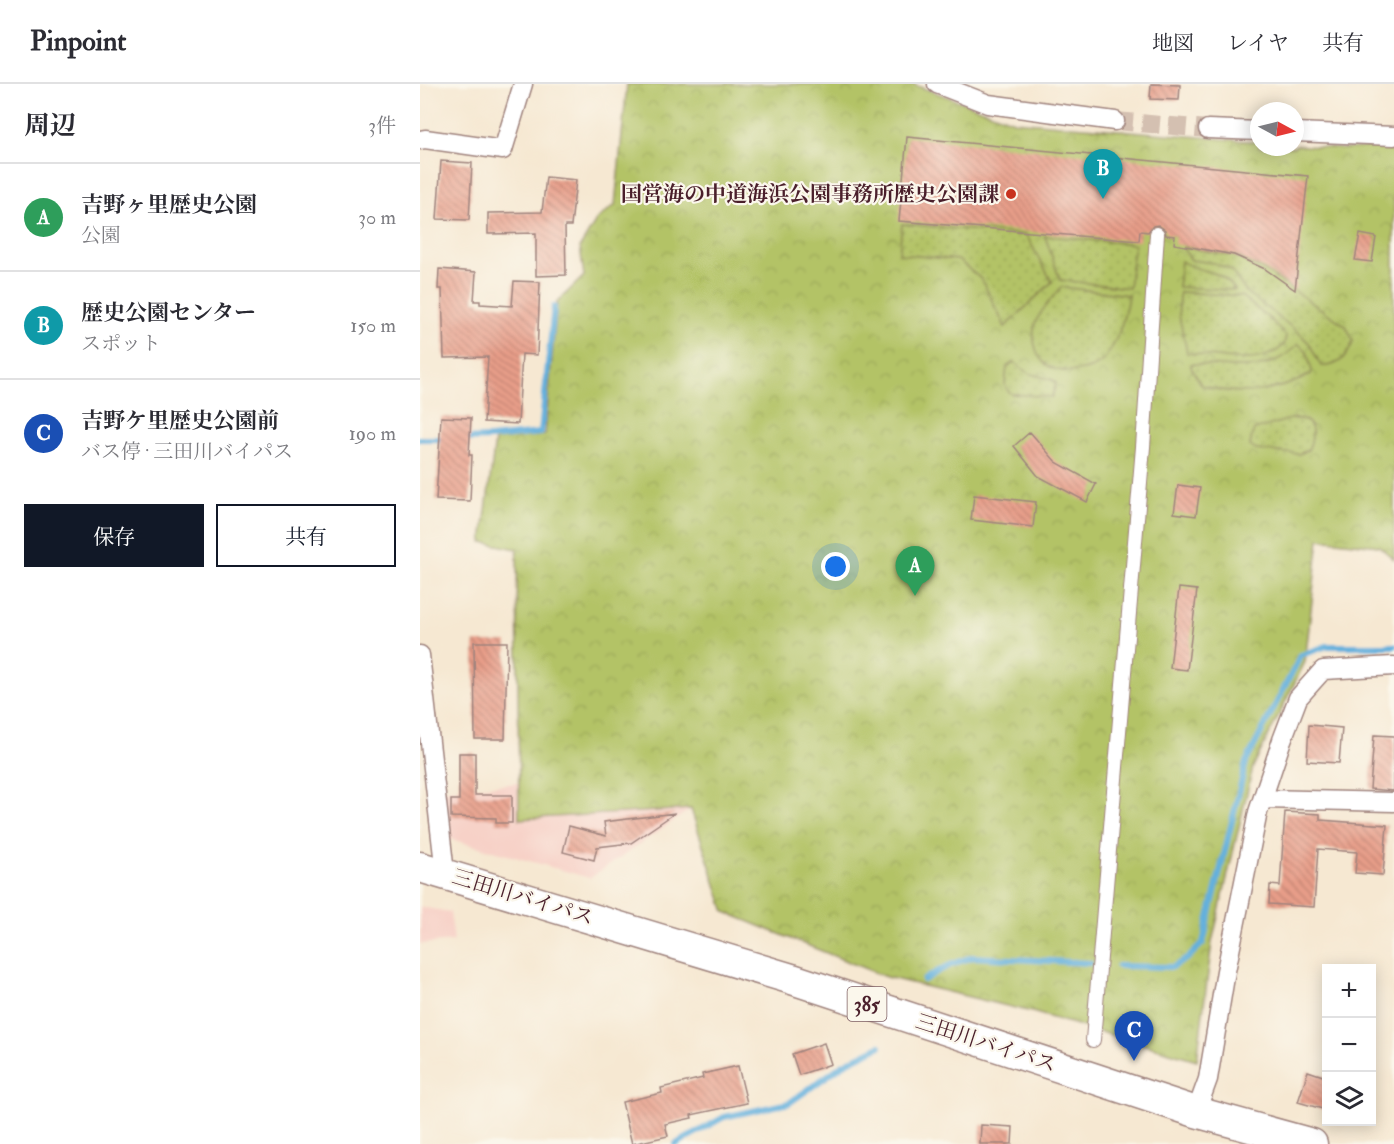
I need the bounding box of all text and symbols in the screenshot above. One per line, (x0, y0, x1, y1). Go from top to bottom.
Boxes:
text: Pinpoint (30, 24, 126, 59)
text: 地図 (1152, 30, 1194, 57)
text: レイヤ (1227, 30, 1289, 57)
text: 共有 (1322, 30, 1364, 57)
north arrow (1250, 102, 1304, 156)
text: 周辺 (24, 110, 76, 142)
text: 3件 (368, 113, 396, 138)
pin: B (1084, 150, 1122, 199)
place label: 国営海の中道海浜公園事務所歴史公園課 (621, 181, 999, 208)
marker: 国営海の中道海浜公園事務所歴史公園課 (1004, 187, 1018, 201)
text: 吉野ヶ里歴史公園 (81, 191, 257, 219)
text: A (37, 205, 50, 230)
text: 30 m (358, 205, 396, 230)
text: 公園 (81, 223, 121, 248)
text: 歴史公園センター (81, 299, 256, 327)
text: B (37, 313, 50, 338)
text: 150 m (350, 313, 396, 338)
text: スポット (81, 331, 161, 356)
text: 吉野ケ里歴史公園前 (81, 407, 279, 435)
text: C (36, 421, 51, 446)
text: 190 m (349, 421, 396, 446)
text: バス停 · 三田川バイパス (81, 439, 293, 464)
button: 保存 (24, 504, 204, 567)
button: 共有 (216, 504, 396, 567)
pin: A (896, 546, 934, 596)
your location (821, 552, 850, 581)
street label: 三田川バイパス (449, 863, 597, 932)
map controls (1322, 964, 1376, 1126)
button: + (1322, 964, 1376, 1018)
road number: 385 (848, 987, 886, 1021)
street label: 三田川バイパス (912, 1008, 1060, 1079)
pin: C (1114, 1012, 1154, 1061)
button: − (1322, 1018, 1376, 1072)
button: layers (1322, 1072, 1376, 1126)

